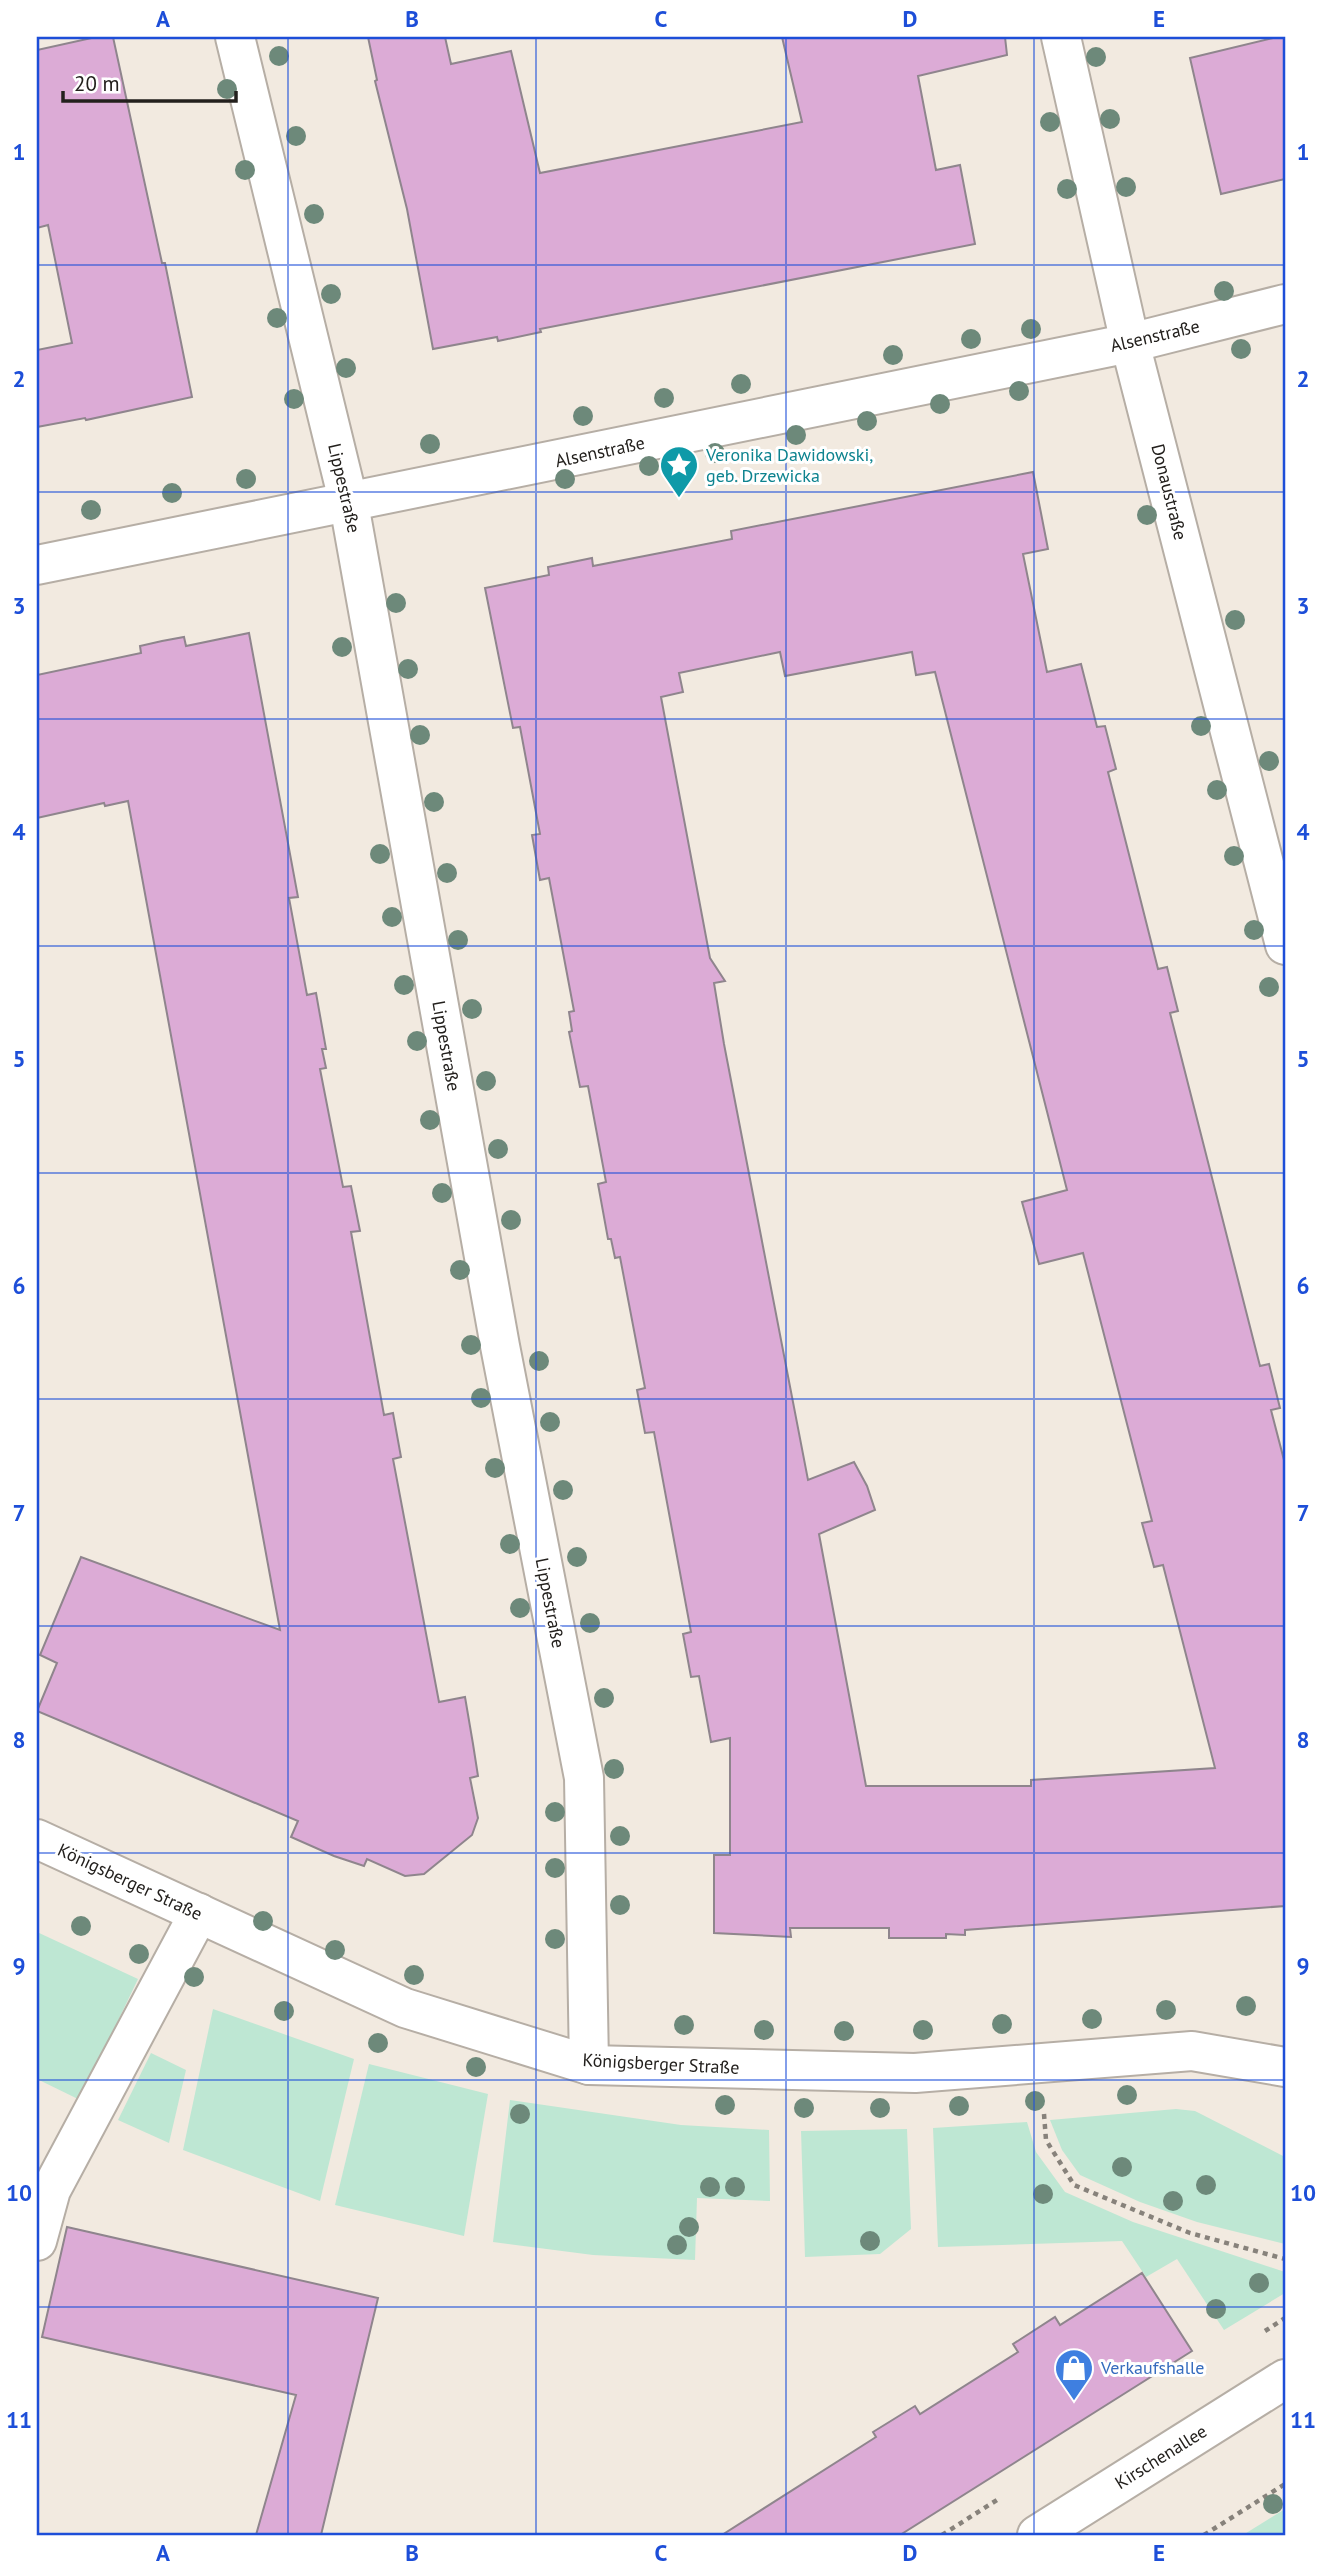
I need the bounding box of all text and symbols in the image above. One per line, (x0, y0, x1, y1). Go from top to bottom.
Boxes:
text: A (156, 4, 170, 33)
text: B (405, 4, 419, 33)
text: C (655, 4, 668, 33)
text: D (903, 4, 917, 33)
text: E (1153, 4, 1165, 33)
scale bar (63, 60, 236, 104)
text: 20 m (74, 70, 120, 97)
text: 1 (12, 137, 26, 166)
text: 1 (1296, 137, 1310, 166)
street label: Alsenstraße (1108, 314, 1202, 357)
text: 2 (12, 364, 26, 393)
text: 2 (1296, 364, 1310, 393)
street label: Alsenstraße (553, 431, 647, 472)
street label: Lippestraße (323, 441, 366, 535)
street label: Donaustraße (1146, 441, 1193, 542)
place label: Veronika Dawidowski, geb. Drzewicka (705, 443, 873, 487)
place icon: Veronika Dawidowski, geb. Drzewicka (658, 444, 700, 499)
text: 3 (12, 591, 26, 620)
text: 3 (1296, 591, 1310, 620)
text: 4 (12, 817, 26, 846)
text: 4 (1296, 817, 1310, 846)
street label: Lippestraße (427, 999, 466, 1093)
text: 5 (12, 1044, 26, 1073)
text: 5 (1296, 1044, 1310, 1073)
text: 6 (12, 1271, 26, 1300)
text: 6 (1296, 1271, 1310, 1300)
text: 7 (12, 1498, 26, 1527)
text: 7 (1296, 1498, 1310, 1527)
street label: Lippestraße (530, 1556, 570, 1650)
text: 8 (12, 1725, 26, 1754)
text: 8 (1296, 1725, 1310, 1754)
street label: Königsberger Straße (54, 1838, 206, 1925)
text: 9 (12, 1951, 26, 1980)
text: 9 (1296, 1951, 1310, 1980)
street label: Königsberger Straße (582, 2048, 740, 2079)
text: 10 (6, 2178, 32, 2207)
text: 10 (1290, 2178, 1316, 2207)
shop icon: Verkaufshalle (1053, 2347, 1095, 2402)
place label: Verkaufshalle (1100, 2356, 1204, 2379)
text: 11 (6, 2405, 32, 2434)
text: 11 (1290, 2405, 1316, 2434)
street label: Kirschenallee (1111, 2419, 1211, 2494)
text: A (156, 2538, 170, 2567)
text: B (405, 2538, 419, 2567)
text: C (655, 2538, 668, 2567)
text: D (903, 2538, 917, 2567)
text: E (1153, 2538, 1165, 2567)

